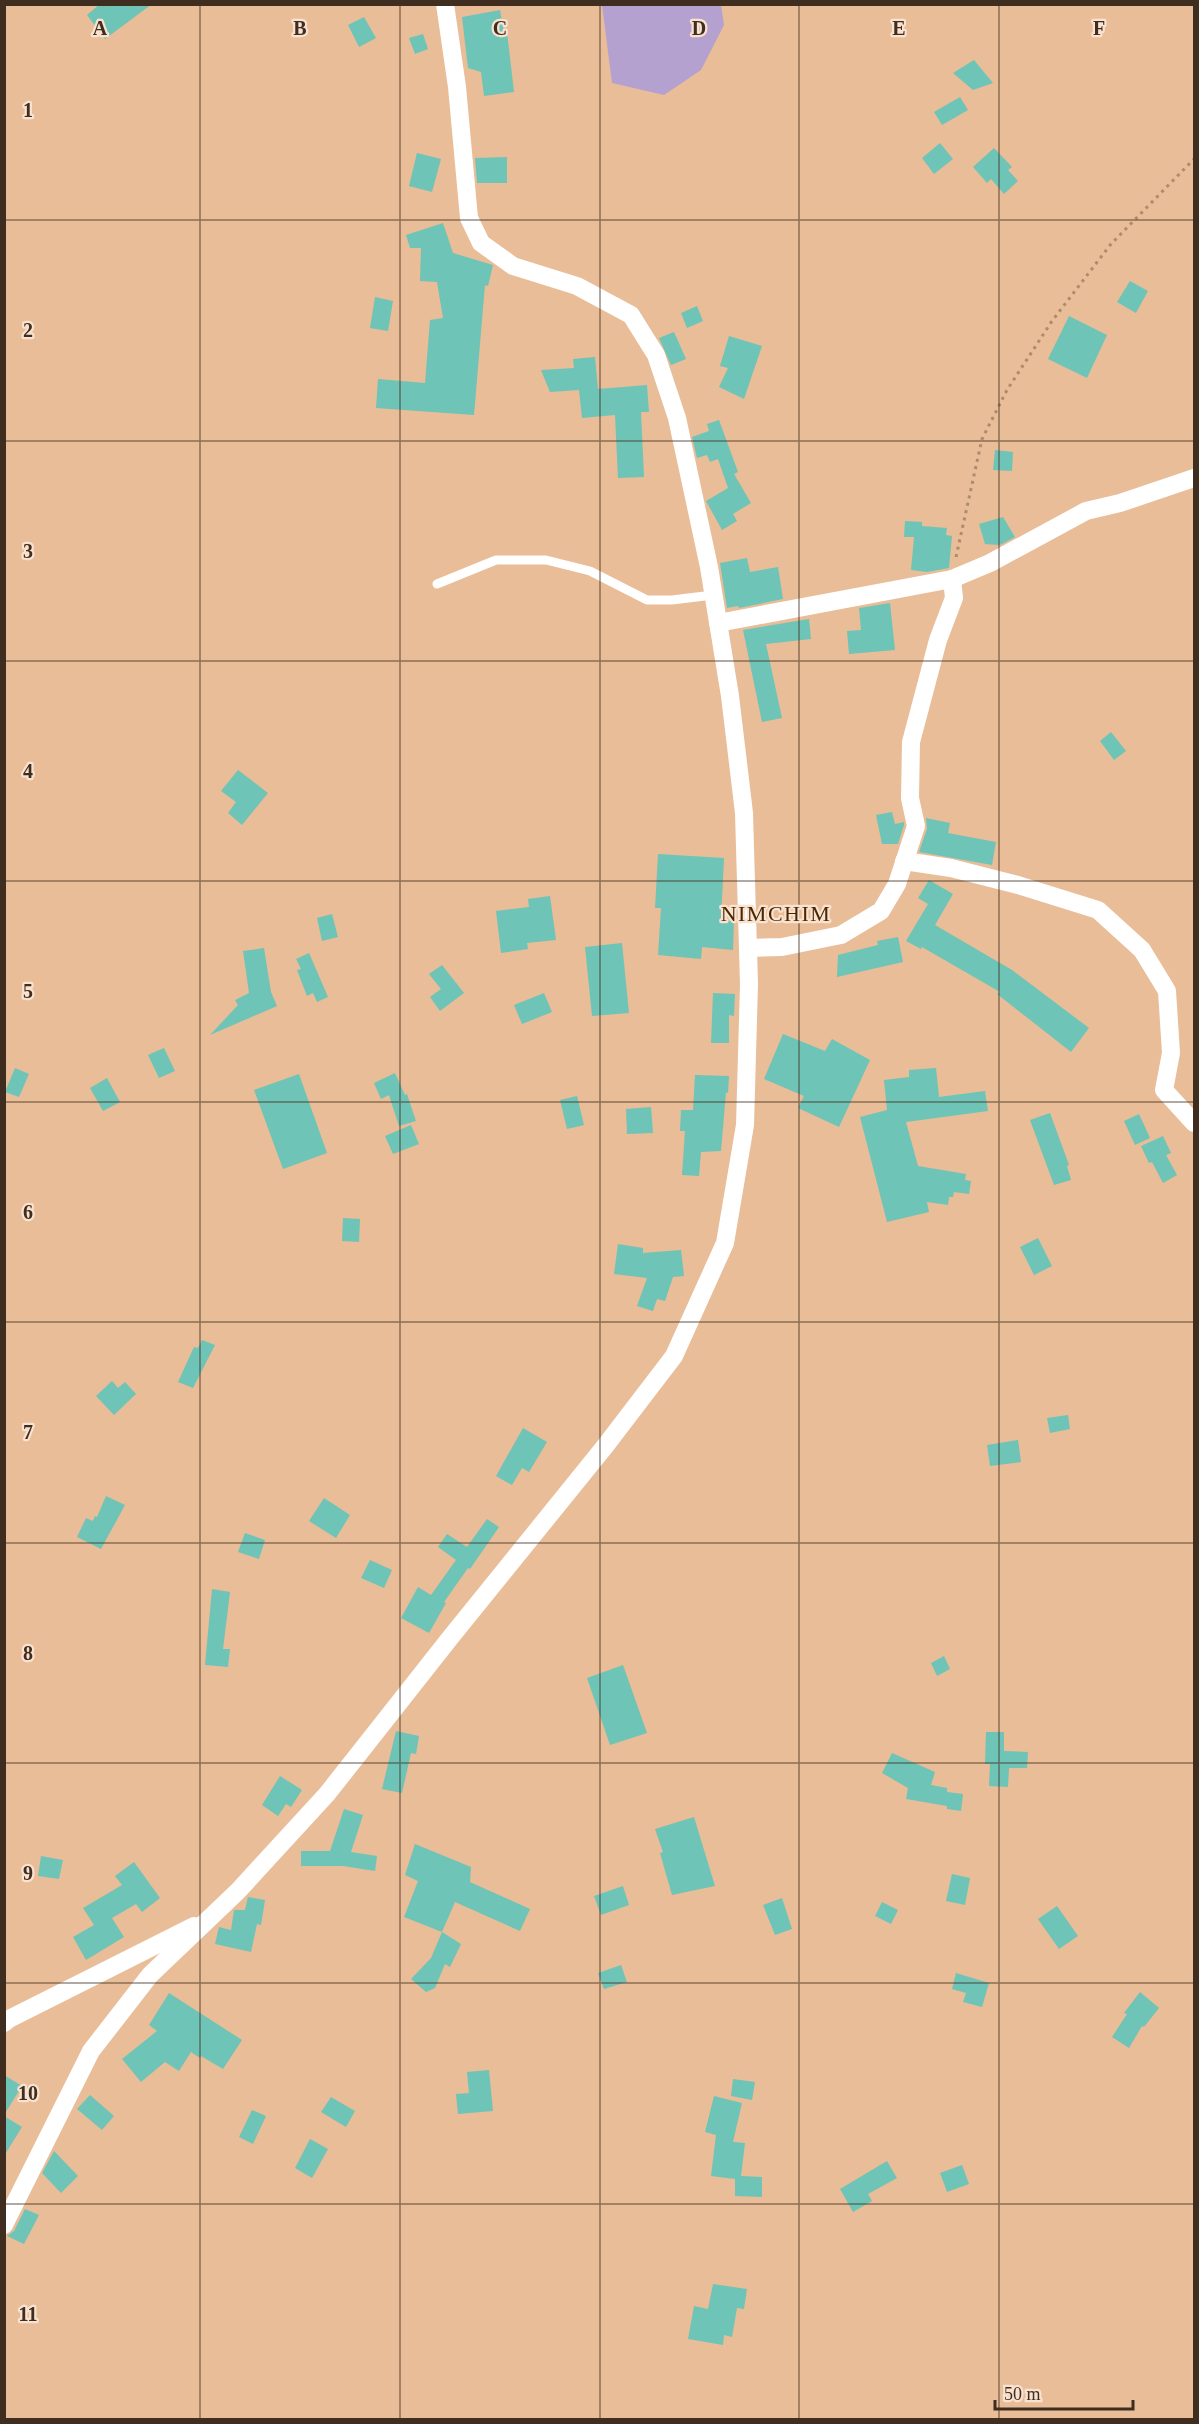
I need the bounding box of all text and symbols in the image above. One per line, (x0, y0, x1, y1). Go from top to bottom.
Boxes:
text: A (93, 17, 108, 39)
text: B (293, 17, 307, 39)
text: C (493, 17, 507, 39)
text: D (692, 17, 706, 39)
text: E (892, 17, 906, 39)
text: F (1093, 17, 1105, 39)
text: 1 (23, 99, 33, 121)
text: 2 (23, 319, 33, 341)
text: 3 (23, 540, 33, 562)
text: 4 (23, 760, 33, 782)
district label: NIMCHIM (721, 901, 831, 926)
text: 5 (23, 980, 33, 1002)
text: 6 (23, 1201, 33, 1223)
text: 7 (23, 1421, 33, 1443)
text: 8 (23, 1642, 33, 1664)
text: 9 (23, 1862, 33, 1884)
text: 10 (18, 2082, 38, 2104)
text: 11 (19, 2303, 37, 2325)
scale bar (995, 2373, 1133, 2411)
text: 50 m (1004, 2384, 1041, 2404)

